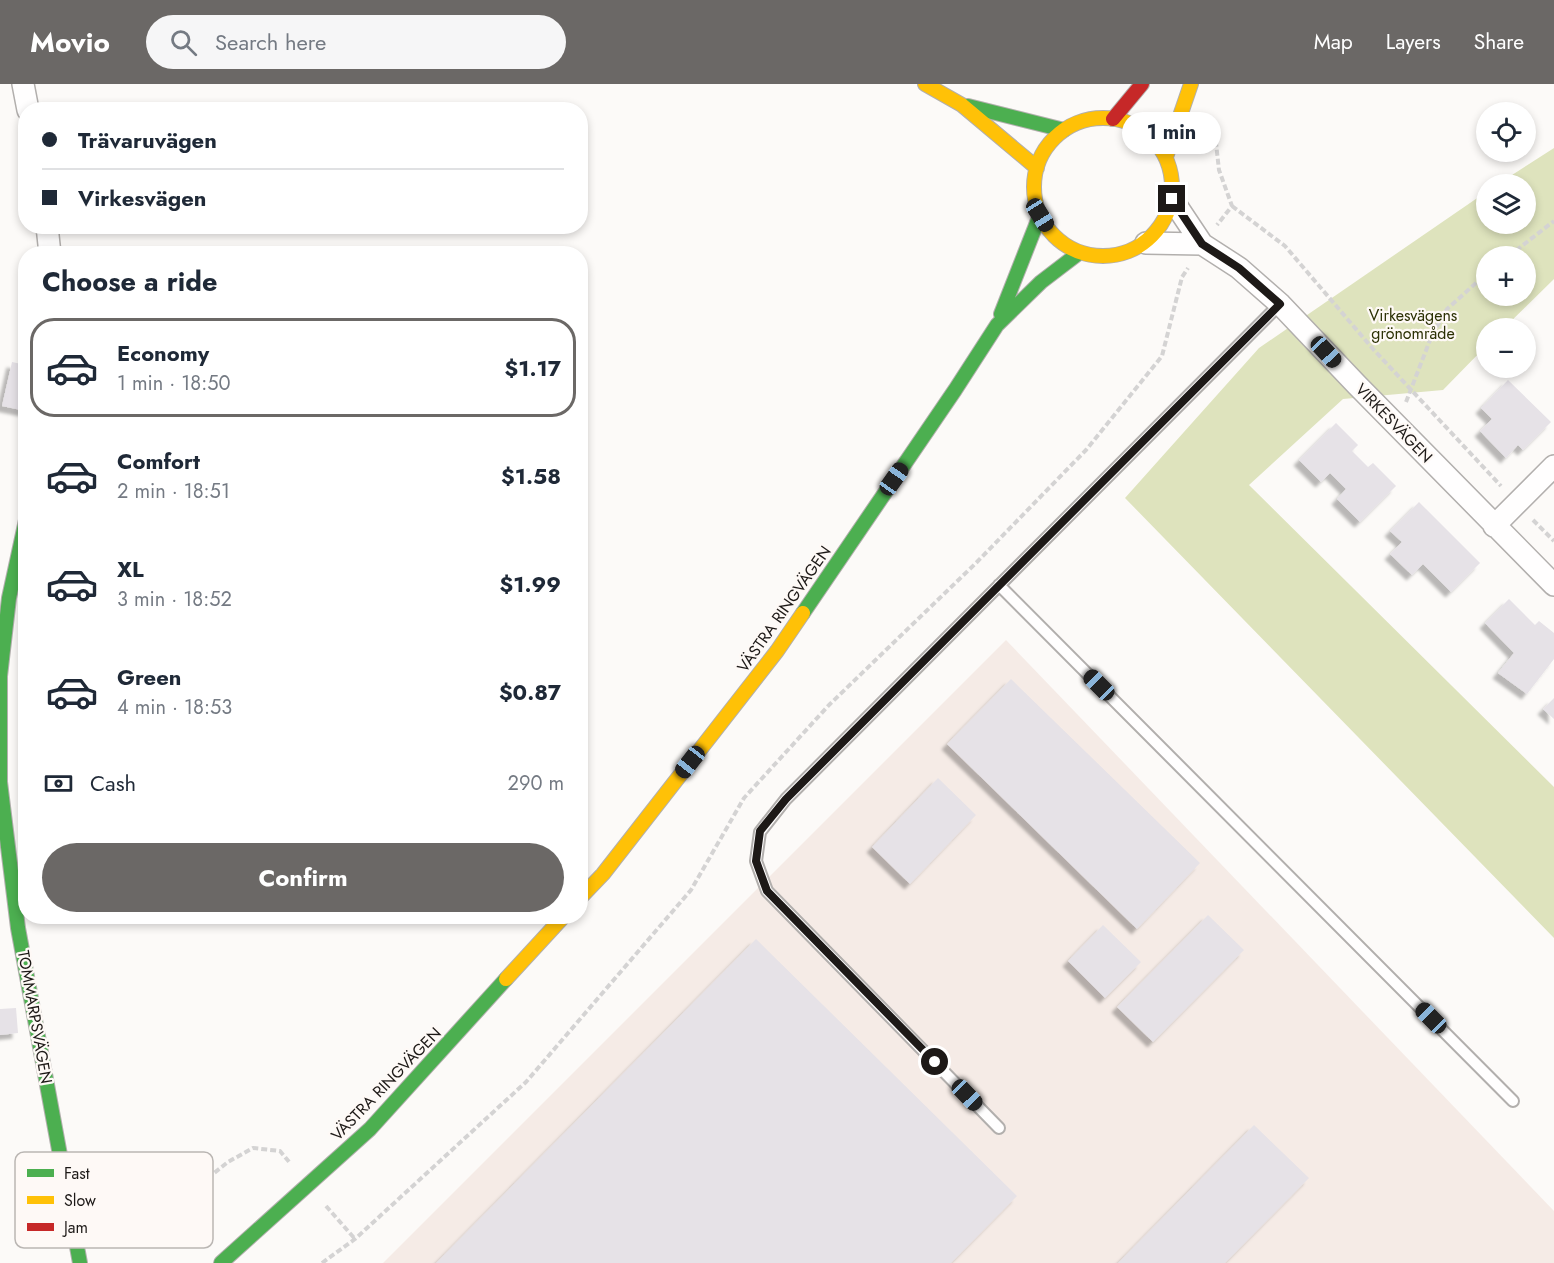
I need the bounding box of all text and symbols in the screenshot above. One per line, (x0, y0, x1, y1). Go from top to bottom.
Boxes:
search box (146, 15, 566, 69)
text: Movio (30, 22, 110, 63)
icon: search (167, 26, 200, 59)
text: Search here (215, 26, 326, 58)
text: Map (1314, 27, 1353, 57)
text: Layers (1386, 27, 1441, 57)
text: Share (1474, 27, 1524, 57)
map controls (1476, 102, 1536, 378)
button: locate (1476, 102, 1536, 162)
callout: 1 min (1122, 112, 1222, 154)
text: 1 min (1147, 118, 1196, 147)
text: Trävaruvägen (78, 124, 217, 156)
button: layers (1476, 174, 1536, 234)
text: Virkesvägen (78, 182, 206, 214)
route end (1158, 185, 1185, 212)
car (1023, 195, 1057, 235)
button: + (1476, 246, 1536, 306)
text: Choose a ride (42, 262, 217, 301)
park label: Virkesvägens grönområde (1369, 304, 1457, 345)
button: − (1476, 318, 1536, 378)
car (1307, 333, 1345, 371)
text: Economy (117, 337, 209, 369)
icon: car (45, 341, 99, 395)
text: $1.17 (505, 352, 561, 384)
text: 1 min · 18:50 (117, 369, 231, 398)
street label: VIRKESVÄGEN (1350, 378, 1438, 468)
text: Comfort (117, 445, 200, 477)
icon: car (45, 449, 99, 503)
car (876, 459, 912, 499)
text: $1.58 (501, 460, 561, 492)
text: 2 min · 18:51 (117, 477, 230, 506)
street label: VÄSTRA RINGVÄGEN (732, 541, 836, 677)
text: XL (117, 553, 144, 585)
icon: car (45, 557, 99, 611)
text: $1.99 (500, 568, 561, 600)
text: 3 min · 18:52 (117, 585, 232, 614)
text: Green (117, 661, 181, 693)
icon: car (45, 665, 99, 719)
car (1080, 666, 1118, 704)
text: $0.87 (499, 676, 561, 708)
text: 4 min · 18:53 (117, 693, 232, 722)
car (672, 742, 708, 782)
icon: cash (42, 767, 75, 800)
text: Cash (90, 767, 136, 799)
text: 290 m (508, 769, 564, 798)
button: Confirm (42, 843, 564, 912)
street label: TOMMARPSVÄGEN (12, 949, 58, 1085)
car (1412, 999, 1450, 1037)
street label: VÄSTRA RINGVÄGEN (326, 1022, 446, 1146)
route start (921, 1048, 948, 1075)
car (948, 1076, 986, 1114)
legend (15, 1152, 213, 1248)
text: Fast (64, 1162, 90, 1185)
text: Slow (64, 1189, 96, 1212)
text: Jam (62, 1216, 88, 1239)

